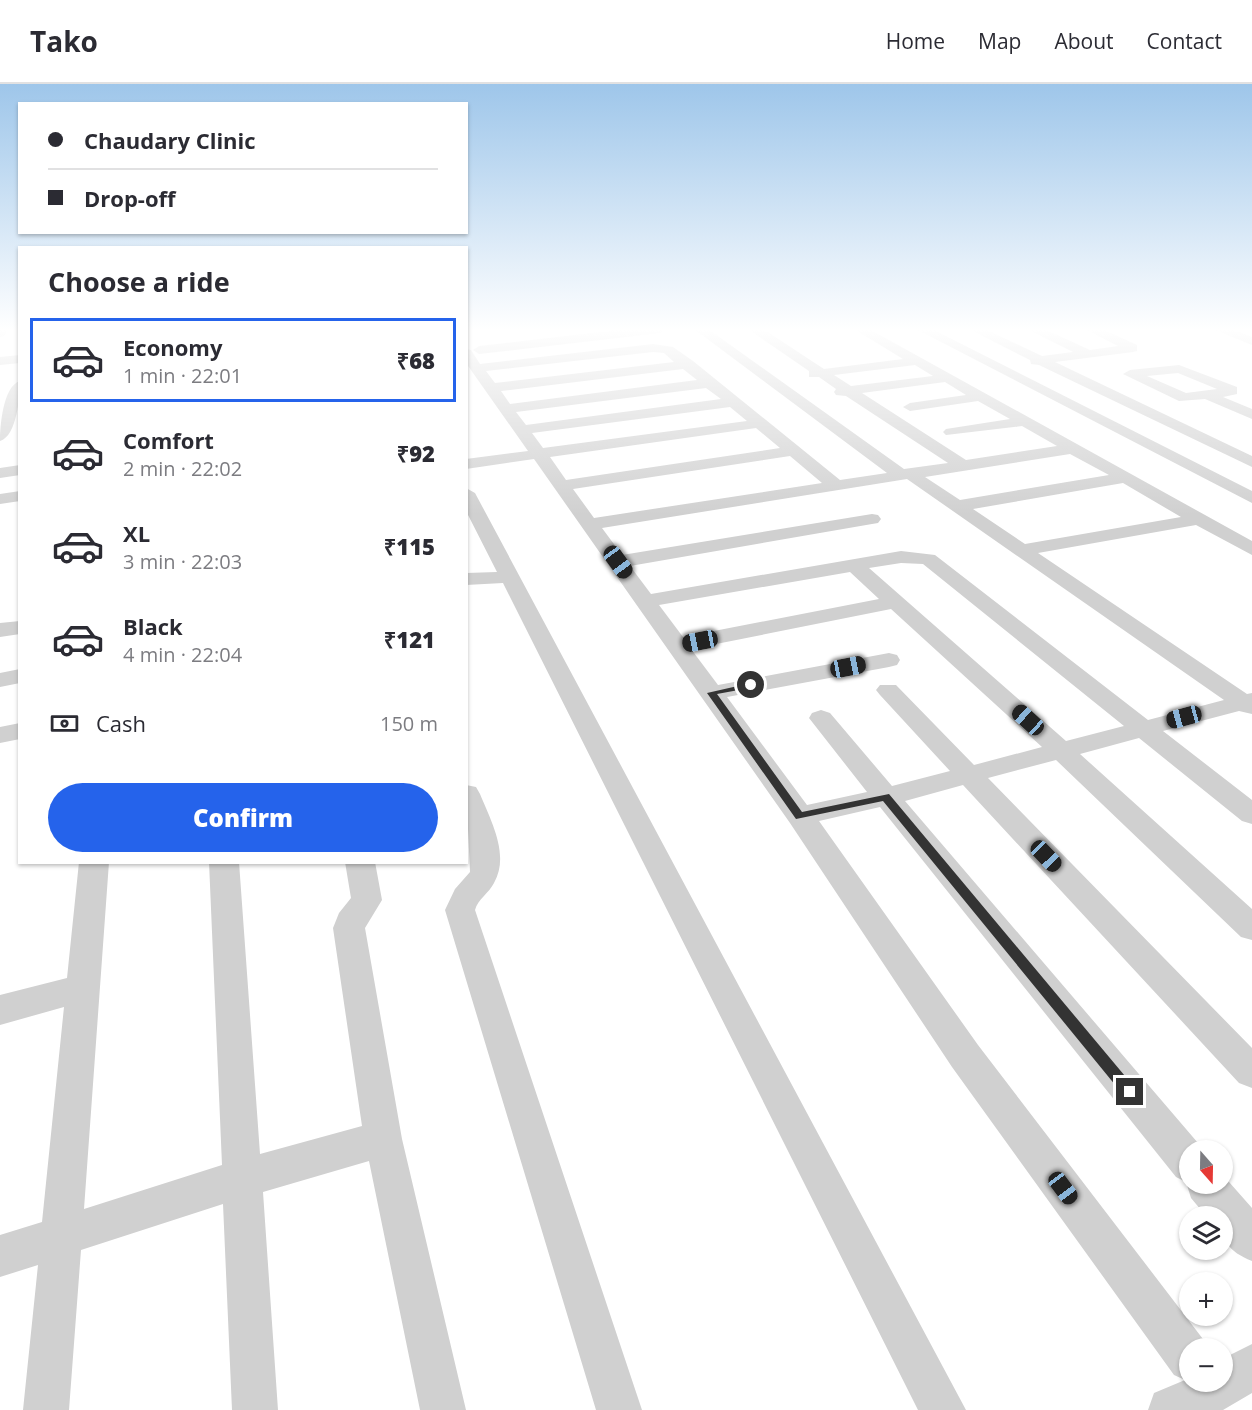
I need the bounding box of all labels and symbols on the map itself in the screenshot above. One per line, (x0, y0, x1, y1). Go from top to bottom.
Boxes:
car (600, 542, 636, 582)
car (681, 629, 719, 653)
car (829, 655, 867, 679)
route start (737, 671, 764, 698)
car (1009, 701, 1047, 739)
car (1164, 704, 1204, 730)
car (1027, 837, 1065, 875)
route end (1116, 1078, 1143, 1105)
north arrow (1179, 1140, 1233, 1194)
car (1045, 1168, 1081, 1208)

